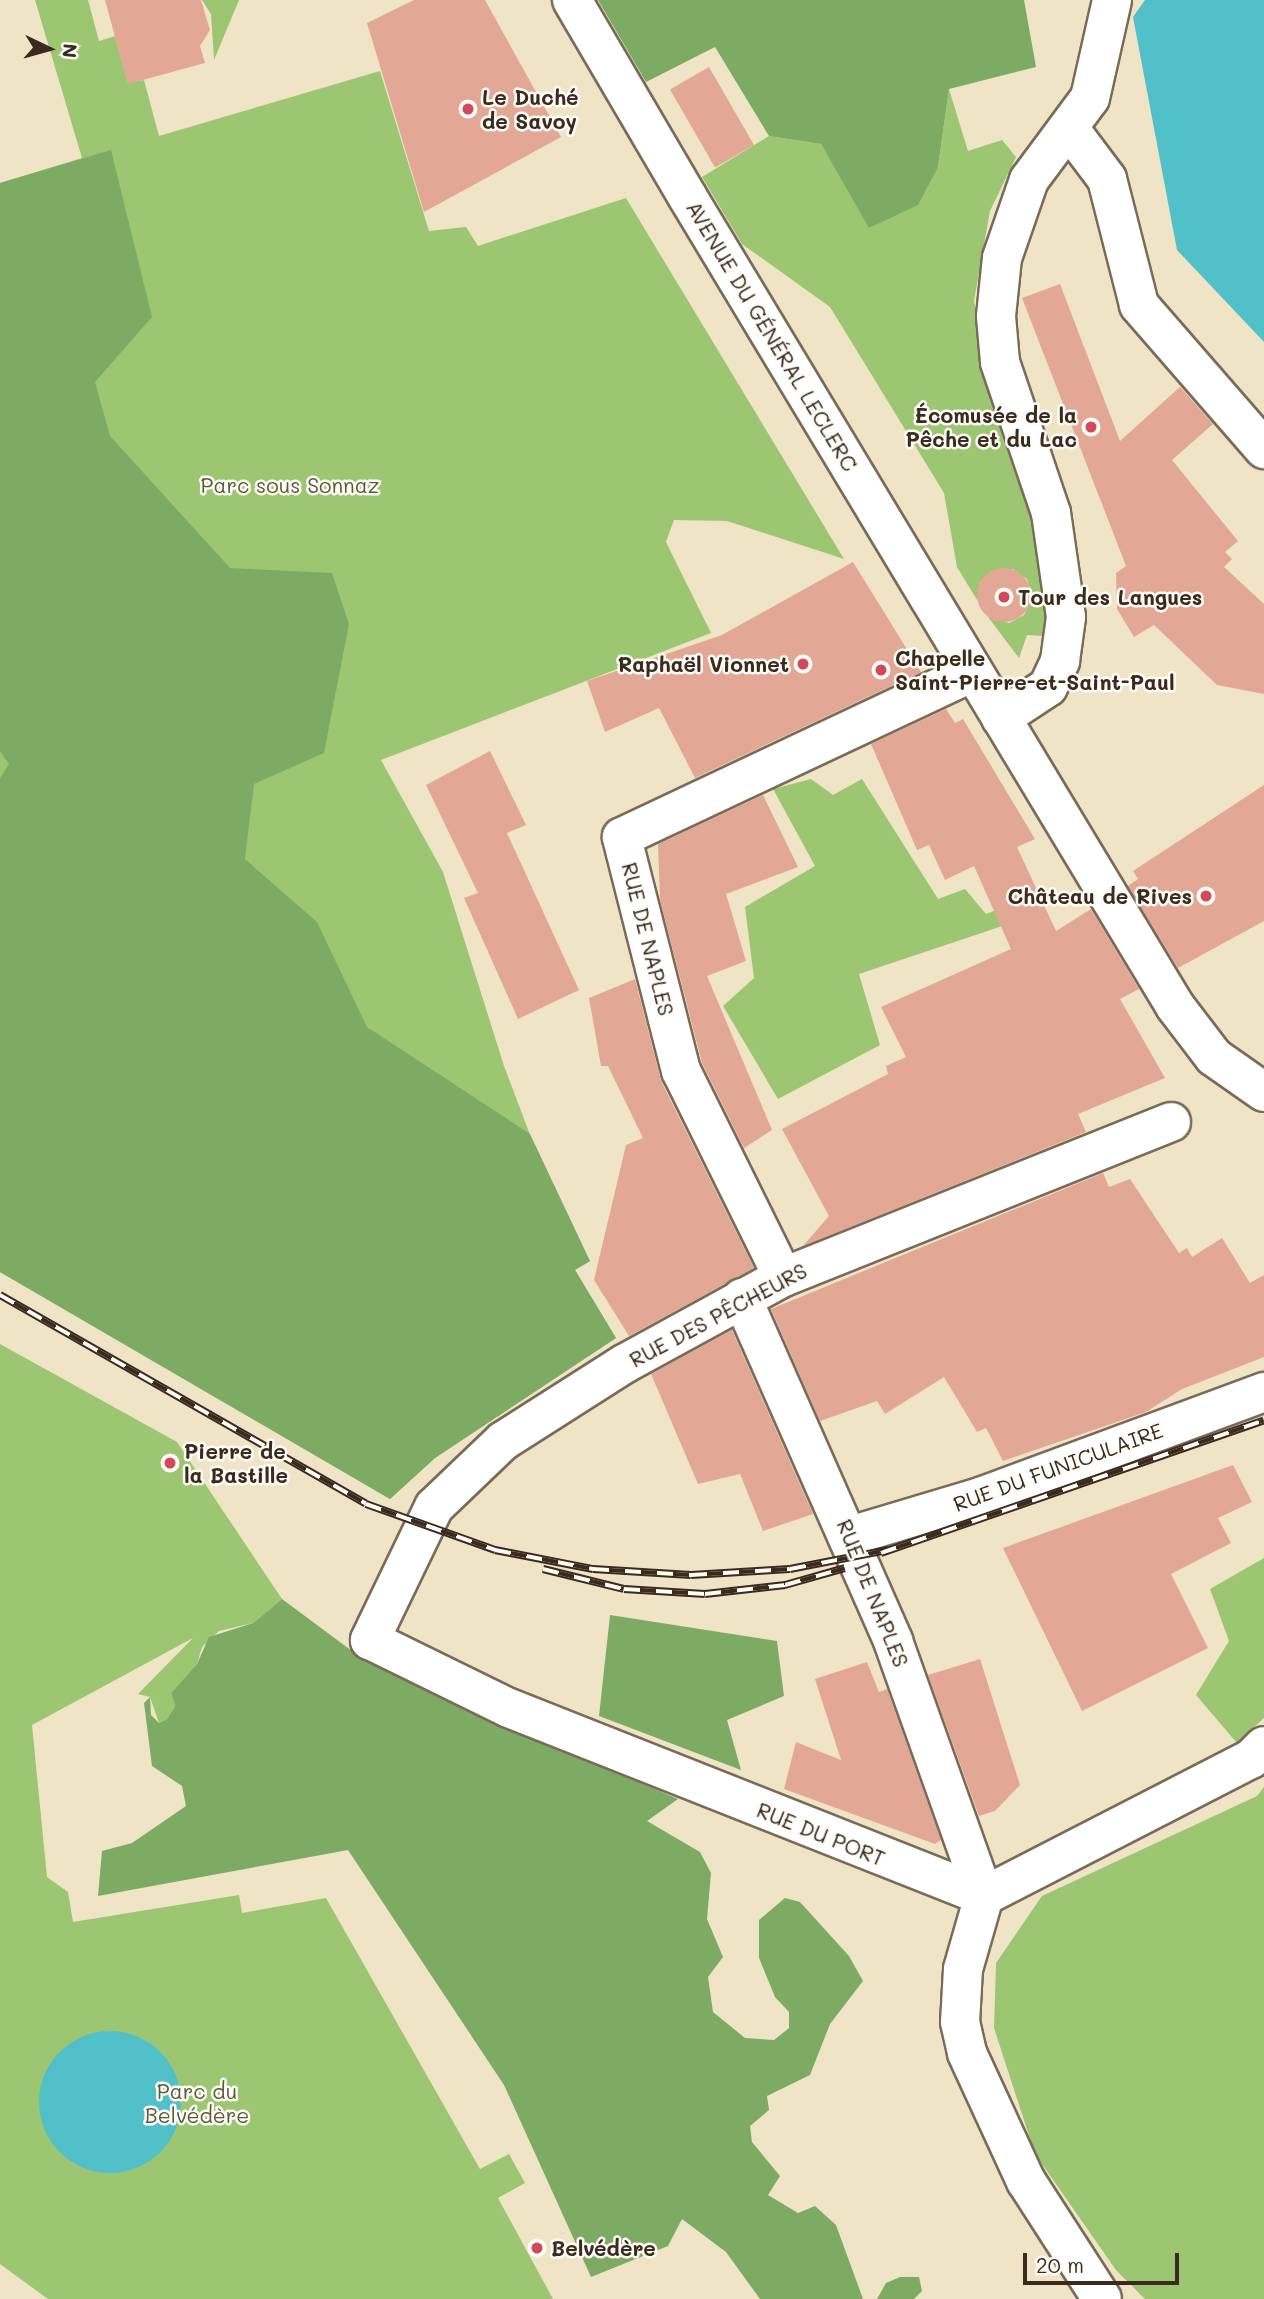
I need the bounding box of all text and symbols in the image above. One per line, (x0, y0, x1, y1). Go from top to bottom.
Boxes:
north arrow (14, 14, 84, 84)
text: N (57, 43, 83, 59)
place label: Le Duché de Savoy (482, 84, 579, 134)
marker: Le Duché de Savoy (460, 101, 476, 117)
street label: AVENUE DU GÉNÉRAL LECLERC (681, 196, 863, 476)
place label: Écomusée de la Pêche et du Lac (905, 402, 1077, 452)
marker: Écomusée de la Pêche et du Lac (1083, 419, 1099, 435)
park label: Parc sous Sonnaz (201, 472, 379, 498)
place label: Tour des Langues (1018, 584, 1202, 610)
marker: Tour des Langues (996, 589, 1012, 605)
place label: Chapelle Saint-Pierre-et-Saint-Paul (895, 645, 1175, 695)
place label: Raphaël Vionnet (618, 651, 789, 677)
marker: Raphaël Vionnet (795, 656, 811, 672)
marker: Chapelle Saint-Pierre-et-Saint-Paul (873, 662, 889, 678)
street label: RUE DE NAPLES (617, 860, 679, 1018)
place label: Château de Rives (1008, 883, 1192, 909)
marker: Château de Rives (1198, 888, 1214, 904)
street label: RUE DES PÊCHEURS (625, 1258, 811, 1372)
street label: RUE DU FUNICULAIRE (950, 1417, 1166, 1517)
place label: Pierre de la Bastille (184, 1438, 288, 1488)
marker: Pierre de la Bastille (162, 1455, 178, 1471)
street label: RUE DE NAPLES (832, 1515, 914, 1671)
street label: RUE DU PORT (753, 1797, 889, 1871)
park label: Parc du Belvédère (145, 2078, 249, 2128)
place label: Belvédère (551, 2235, 656, 2261)
marker: Belvédère (529, 2240, 545, 2256)
scale bar (1026, 2240, 1182, 2284)
text: 20 m (1036, 2251, 1084, 2278)

